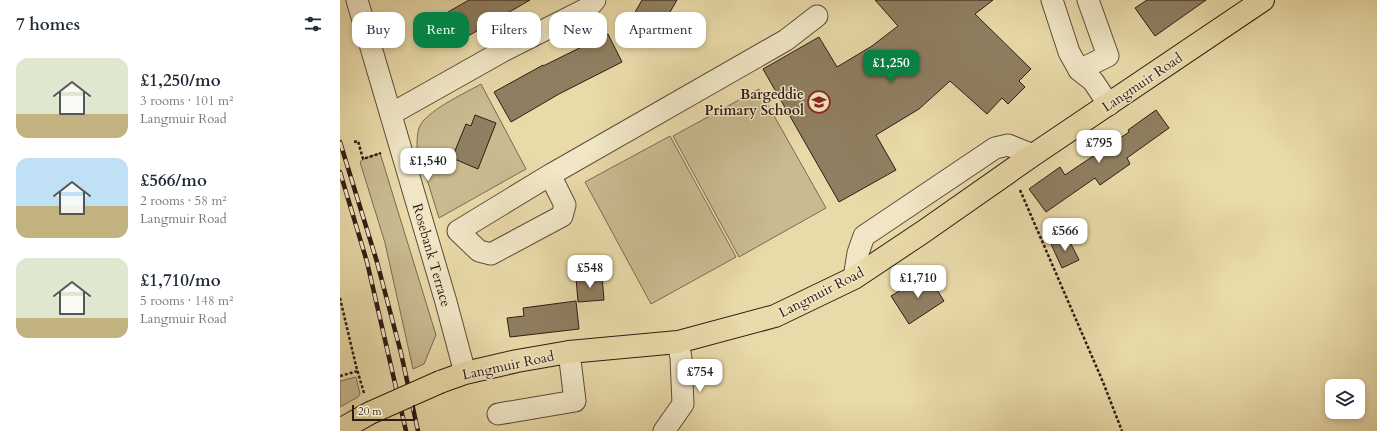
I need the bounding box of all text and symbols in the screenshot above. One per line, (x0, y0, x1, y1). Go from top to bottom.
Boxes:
chip: Buy (352, 12, 405, 48)
chip: Rent (413, 12, 469, 48)
chip: Filters (477, 12, 541, 48)
chip: New (549, 12, 607, 48)
chip: Apartment (615, 12, 706, 48)
text: 7 homes (16, 13, 80, 36)
icon: filters (302, 13, 324, 35)
street label: Langmuir Road (1098, 48, 1187, 116)
pin: £1,250 (858, 50, 924, 84)
text: £1,250 (872, 54, 910, 72)
text: £1,250/mo (140, 69, 221, 92)
icon: home (48, 74, 96, 122)
place label: Bargeddie Primary School (704, 85, 804, 120)
school or university icon: Bargeddie Primary School (806, 89, 832, 115)
text: 3 rooms · 101 m² (140, 92, 233, 110)
text: Langmuir Road (140, 110, 227, 128)
pin: £795 (1075, 130, 1123, 164)
text: £795 (1085, 134, 1113, 152)
pin: £1,540 (395, 148, 461, 182)
text: £1,540 (409, 152, 447, 170)
text: £566/mo (140, 169, 207, 192)
icon: home (48, 174, 96, 222)
text: 2 rooms · 58 m² (140, 192, 227, 210)
street label: Rosebank Terrace (408, 201, 455, 309)
text: Langmuir Road (140, 210, 227, 228)
pin: £566 (1041, 218, 1089, 252)
text: £566 (1051, 222, 1079, 240)
pin: £548 (566, 255, 614, 289)
text: £548 (576, 259, 604, 277)
street label: Langmuir Road (775, 263, 868, 322)
pin: £1,710 (885, 265, 951, 299)
text: £1,710/mo (140, 269, 221, 292)
text: £1,710 (899, 269, 937, 287)
icon: home (48, 274, 96, 322)
text: 5 rooms · 148 m² (140, 292, 233, 310)
text: Langmuir Road (140, 310, 227, 328)
street label: Langmuir Road (460, 346, 556, 384)
pin: £754 (676, 359, 724, 393)
text: £754 (686, 363, 714, 381)
map controls (1325, 379, 1365, 419)
button: layers (1325, 379, 1365, 419)
scale bar (352, 403, 415, 422)
text: 20 m (358, 404, 382, 419)

